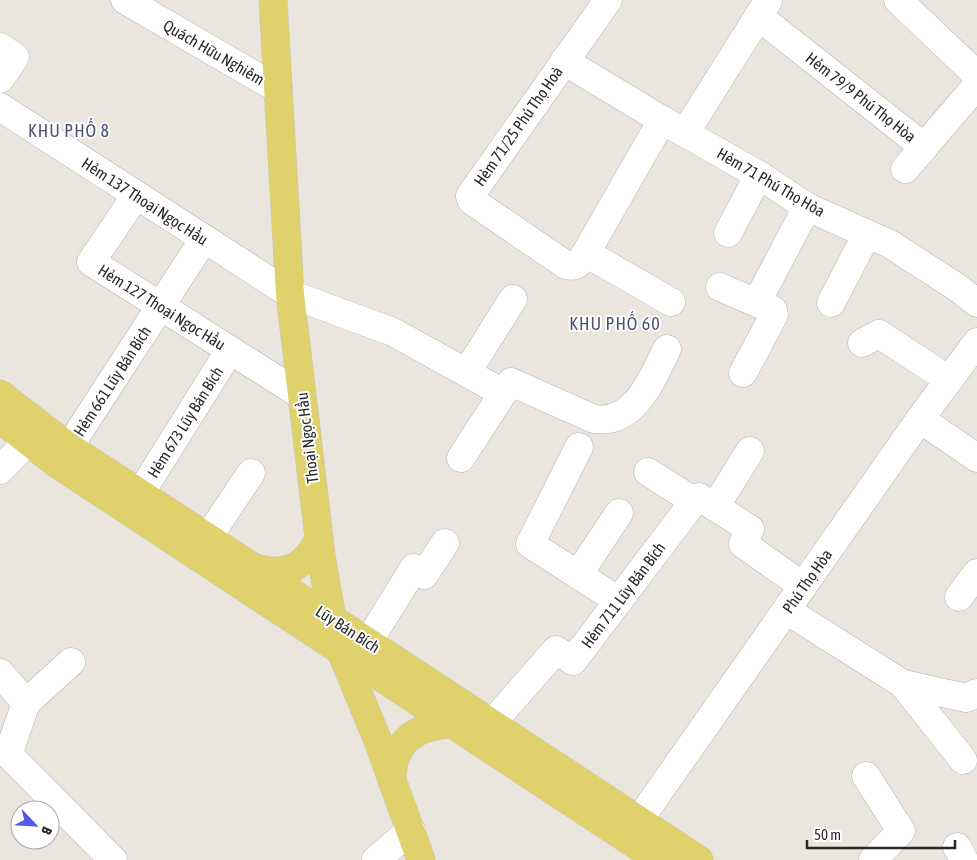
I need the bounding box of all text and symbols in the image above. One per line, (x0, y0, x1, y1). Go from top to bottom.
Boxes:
street label: Quách Hữu Nghiêm (160, 16, 268, 89)
street label: Hẻm 79/9 Phú Thọ Hòa (803, 49, 919, 145)
street label: Hẻm 71/25 Phú Thọ Hoà (470, 63, 566, 189)
district label: KHU PHỐ 8 (28, 118, 110, 141)
street label: Hẻm 71 Phú Thọ Hòa (714, 144, 828, 220)
street label: Hẻm 137 Thoại Ngọc Hầu (78, 153, 212, 249)
street label: Hẻm 127 Thoại Ngọc Hầu (95, 260, 229, 354)
district label: KHU PHỐ 60 (569, 311, 661, 334)
street label: Hẻm 661 Lũy Bán Bích (70, 323, 155, 440)
street label: Hẻm 673 Lũy Bán Bích (144, 363, 227, 481)
street label: Thoại Ngọc Hầu (292, 391, 322, 485)
street label: Hẻm 711 Lũy Bán Bích (577, 539, 669, 652)
street label: Phú Thọ Hòa (778, 546, 836, 616)
street label: Lũy Bán Bích (312, 602, 383, 657)
north arrow (10, 800, 60, 850)
scale bar (807, 818, 954, 850)
text: B (38, 824, 55, 837)
text: 50 m (814, 826, 841, 843)

